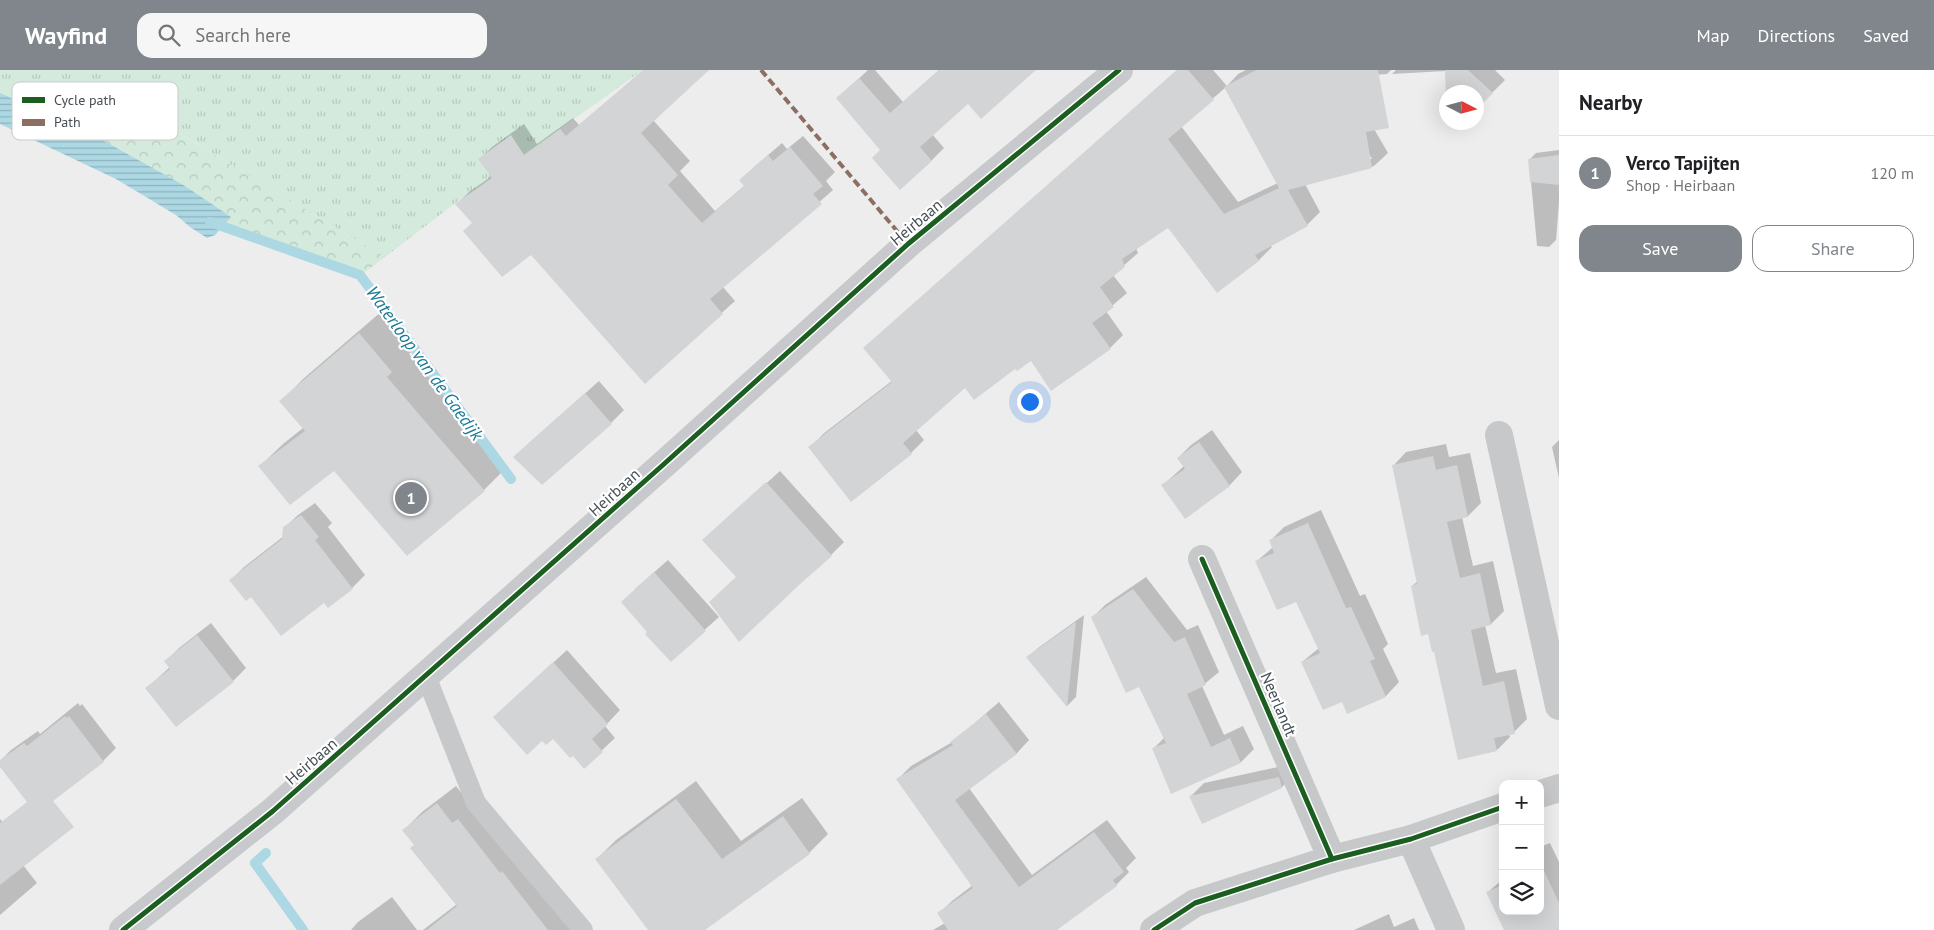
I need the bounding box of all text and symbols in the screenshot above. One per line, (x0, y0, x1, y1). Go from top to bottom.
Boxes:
search box (137, 13, 487, 58)
text: Wayfind (25, 20, 107, 51)
icon: search (155, 21, 183, 49)
text: Search here (195, 23, 291, 47)
text: Map (1697, 24, 1729, 47)
text: Directions (1757, 24, 1835, 47)
text: Saved (1863, 24, 1909, 47)
legend (12, 82, 178, 140)
north arrow (1439, 85, 1484, 130)
text: Nearby (1579, 89, 1642, 116)
text: Cycle path (54, 91, 116, 109)
text: Path (54, 113, 81, 131)
text: Verco Tapijten (1626, 151, 1740, 175)
text: 1 (1590, 163, 1600, 183)
text: 120 m (1871, 163, 1914, 183)
text: Shop · Heirbaan (1626, 175, 1735, 195)
street label: Heirbaan (886, 194, 946, 250)
button: Save (1579, 225, 1742, 272)
button: Share (1752, 225, 1914, 272)
water label: Waterloop van de Gaedijk (361, 281, 489, 446)
your location (1017, 389, 1043, 415)
street label: Heirbaan (584, 464, 644, 520)
pin: 1 (395, 479, 427, 517)
street label: Neerlandt (1257, 669, 1302, 740)
street label: Heirbaan (281, 733, 341, 789)
map controls (1499, 780, 1544, 915)
button: + (1499, 780, 1544, 825)
button: − (1499, 825, 1544, 870)
button: layers (1499, 870, 1544, 915)

